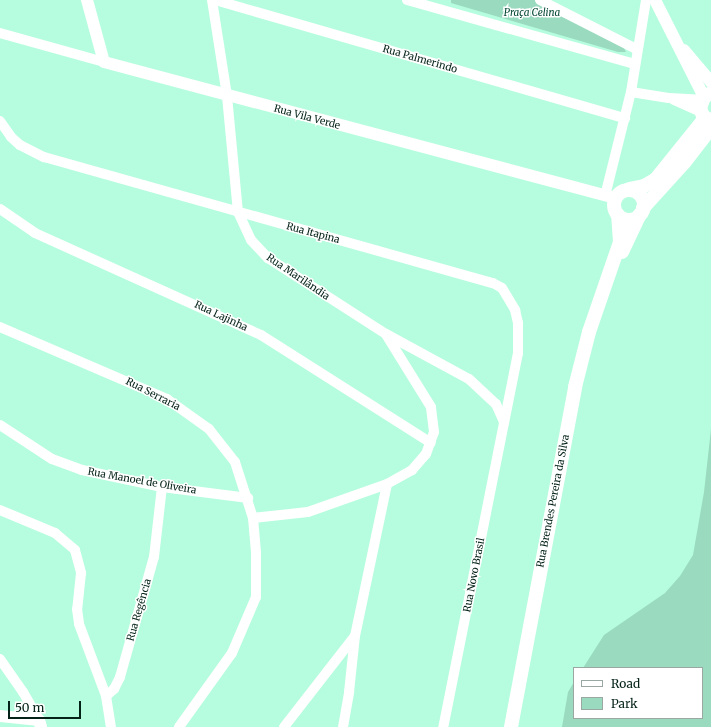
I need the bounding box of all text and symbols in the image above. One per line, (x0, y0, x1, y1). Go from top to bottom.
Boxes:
park label: Praça Celina (504, 7, 560, 19)
street label: Rua Palmerindo (381, 43, 459, 75)
street label: Rua Vila Verde (272, 102, 342, 132)
street label: Rua Itapina (285, 220, 341, 246)
street label: Rua Marilândia (264, 251, 332, 303)
street label: Rua Lajinha (193, 298, 249, 334)
street label: Rua Serraria (124, 375, 182, 413)
street label: Rua Brendes Pereira da Silva (534, 433, 572, 569)
street label: Rua Manoel de Oliveira (87, 466, 197, 496)
street label: Rua Novo Brasil (461, 537, 487, 613)
street label: Rua Regência (124, 577, 154, 643)
legend (573, 667, 703, 719)
text: Road (611, 676, 640, 691)
scale bar (10, 693, 83, 719)
text: Park (611, 696, 638, 711)
text: 50 m (15, 700, 44, 715)

